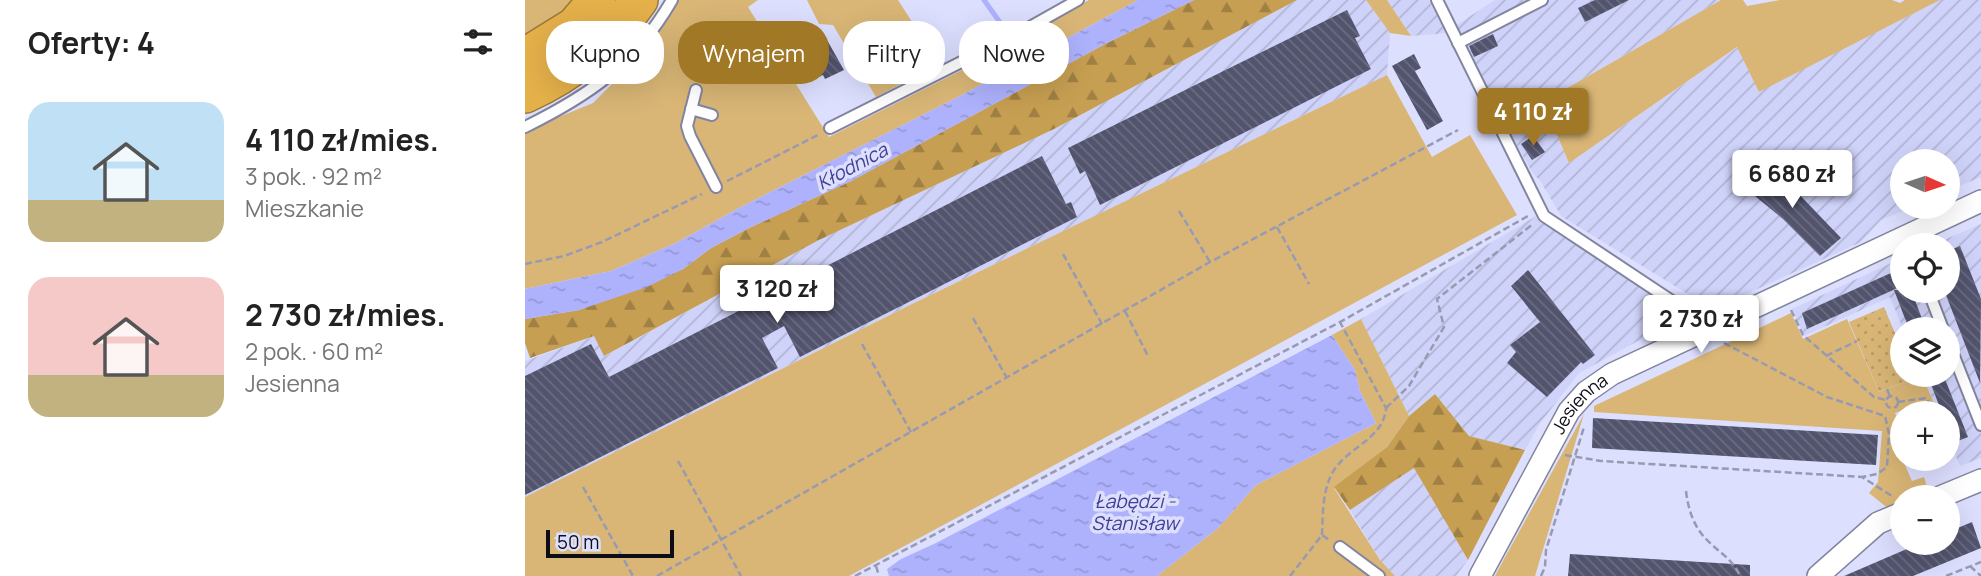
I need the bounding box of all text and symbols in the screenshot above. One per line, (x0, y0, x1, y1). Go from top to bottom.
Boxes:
chip: Kupno (546, 21, 664, 84)
chip: Wynajem (678, 21, 829, 84)
chip: Filtry (843, 21, 945, 84)
chip: Nowe (959, 21, 1069, 84)
text: Oferty: 4 (28, 22, 155, 63)
icon: filters (459, 23, 497, 61)
pin: 4 110 zł (1461, 88, 1605, 148)
text: 4 110 zł (1494, 95, 1573, 127)
text: 4 110 zł/mies. (245, 119, 439, 160)
icon: home (84, 130, 168, 214)
water label: Kłodnica (812, 136, 893, 195)
north arrow (1890, 149, 1960, 219)
map controls (1890, 149, 1960, 555)
pin: 6 680 zł (1720, 150, 1864, 210)
text: 6 680 zł (1748, 157, 1836, 189)
text: 3 pok. · 92 m² (245, 160, 382, 192)
text: Mieszkanie (245, 192, 364, 224)
button: locate (1890, 233, 1960, 303)
pin: 3 120 zł (705, 266, 849, 325)
text: 3 120 zł (736, 272, 818, 304)
text: 2 730 zł/mies. (245, 294, 446, 335)
pin: 2 730 zł (1629, 296, 1773, 355)
text: 2 730 zł (1659, 302, 1743, 334)
icon: home (84, 305, 168, 389)
button: layers (1890, 317, 1960, 387)
text: 2 pok. · 60 m² (245, 335, 383, 367)
text: Jesienna (245, 367, 340, 399)
street label: Jesienna (1546, 368, 1612, 438)
button: + (1890, 401, 1960, 471)
button: − (1890, 485, 1960, 555)
water label: Łabędzi - Stanisław (1091, 488, 1181, 536)
scale bar (546, 527, 674, 559)
text: 50 m (557, 529, 599, 555)

